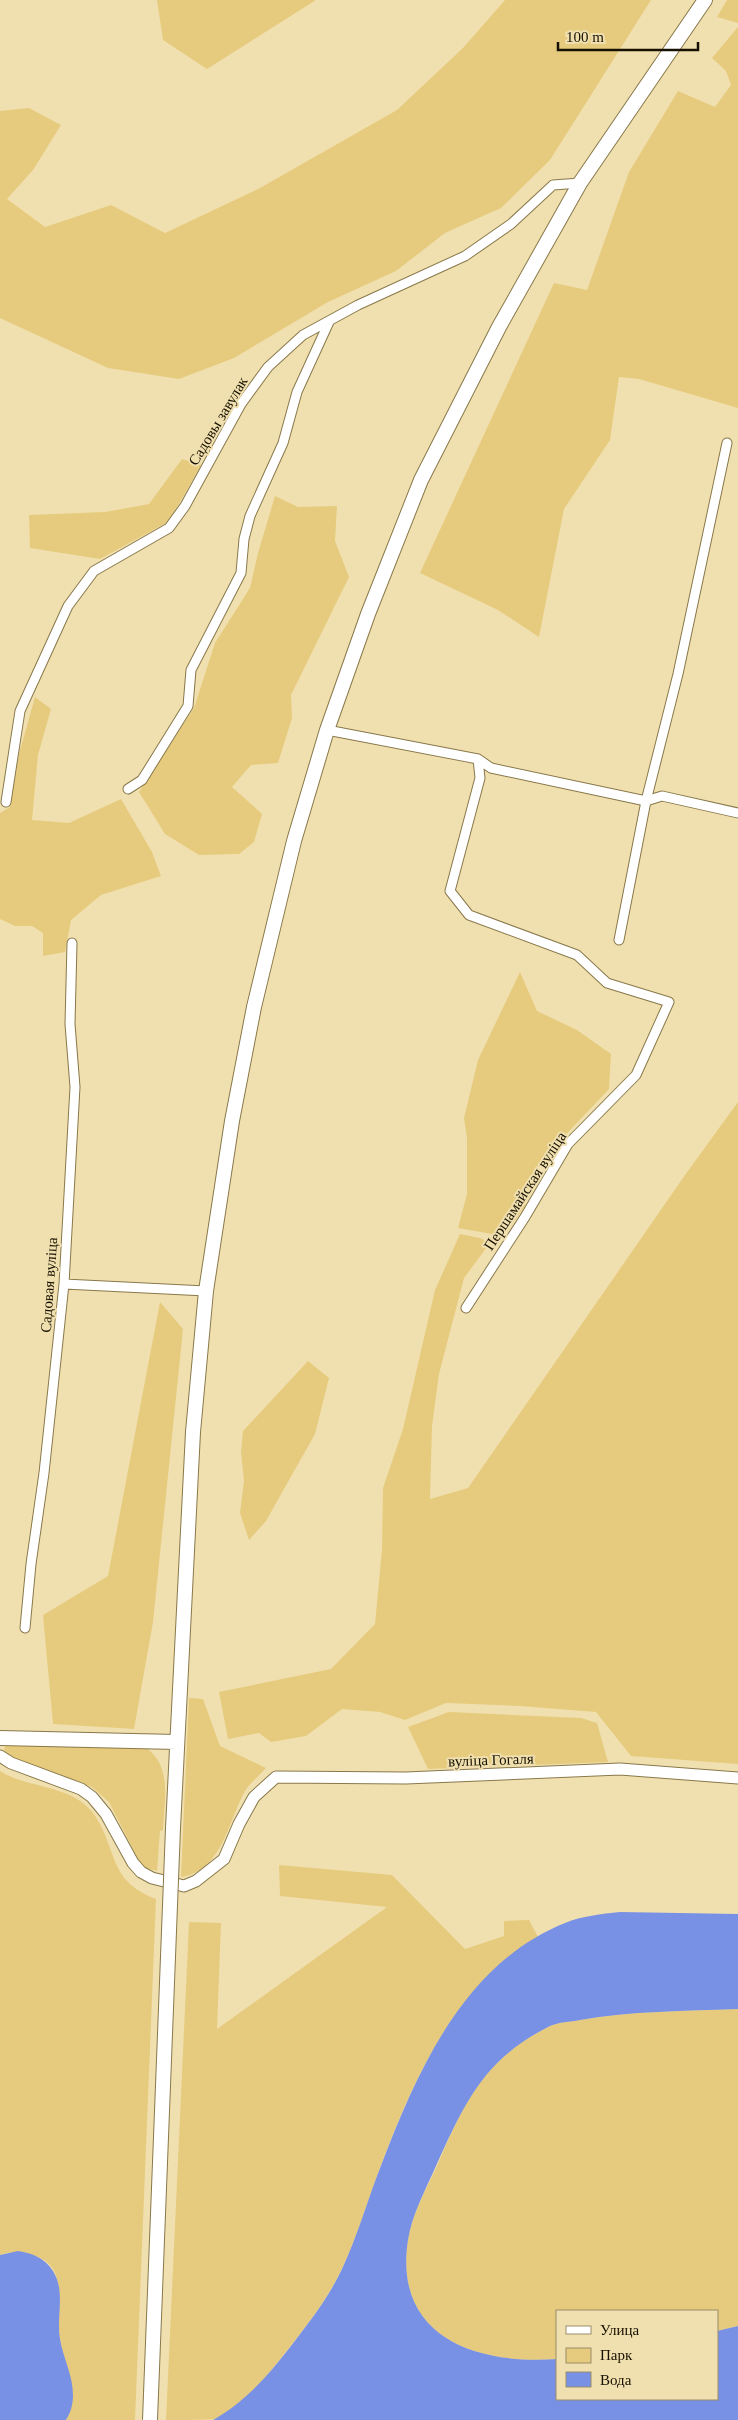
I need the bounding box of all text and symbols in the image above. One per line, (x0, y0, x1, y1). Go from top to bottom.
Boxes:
scale bar (558, 20, 698, 52)
text: 100 m (566, 29, 604, 45)
street label: Садовы завулак (185, 373, 251, 468)
street label: Першамайская вуліца (481, 1128, 569, 1253)
street label: Садовая вуліца (38, 1236, 60, 1333)
street label: вуліца Гогаля (448, 1751, 534, 1769)
legend (556, 2310, 718, 2400)
text: Улица (600, 2322, 639, 2338)
text: Парк (600, 2347, 633, 2363)
text: Вода (600, 2372, 632, 2388)

